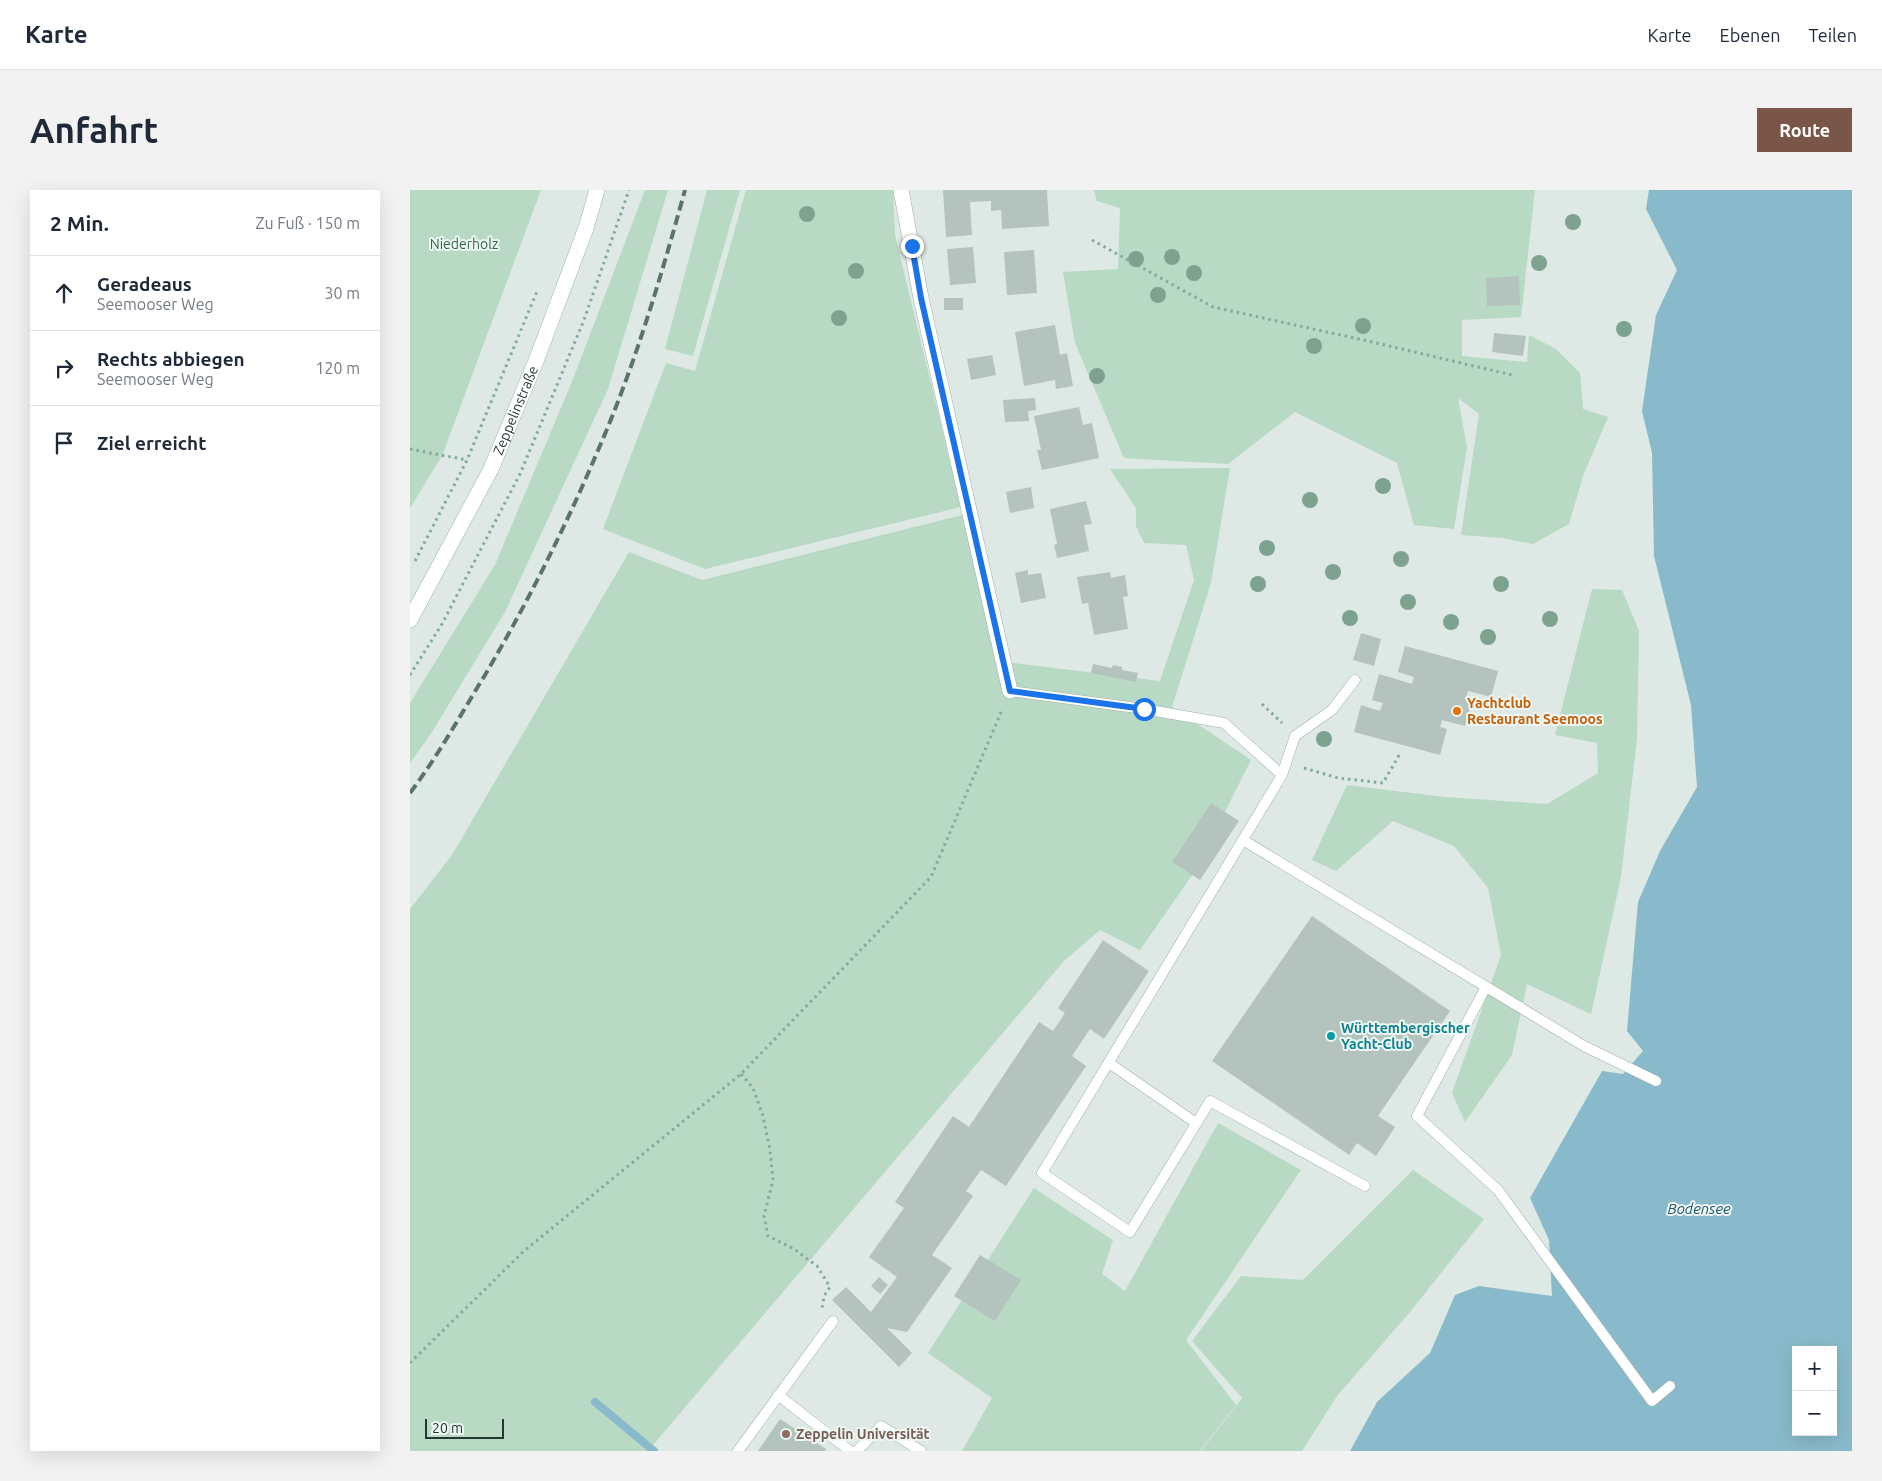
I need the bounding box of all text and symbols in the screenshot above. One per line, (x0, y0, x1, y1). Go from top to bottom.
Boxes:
text: Karte (25, 21, 87, 48)
text: Karte (1648, 25, 1692, 45)
text: Ebenen (1720, 25, 1781, 45)
text: Teilen (1809, 25, 1857, 45)
button: Route (1757, 108, 1852, 152)
text: Anfahrt (30, 110, 158, 150)
text: 2 Min. (50, 211, 109, 235)
text: Zu Fuß · 150 m (255, 214, 360, 232)
route end (901, 235, 924, 258)
park label: Niederholz (430, 236, 498, 252)
text: Geradeaus (97, 273, 192, 295)
icon: ahead (50, 279, 78, 307)
text: 30 m (324, 284, 360, 302)
text: Seemooser Weg (97, 295, 214, 313)
text: Rechts abbiegen (97, 348, 245, 370)
icon: right (50, 354, 78, 382)
text: 120 m (315, 359, 360, 377)
street label: Zeppelinstraße (490, 363, 541, 457)
text: Seemooser Weg (97, 370, 214, 388)
icon: arrive (50, 429, 78, 457)
text: Ziel erreicht (97, 432, 206, 454)
place label: Yachtclub Restaurant Seemoos (1467, 695, 1603, 727)
route start (1133, 698, 1156, 721)
marker: Yachtclub Restaurant Seemoos (1451, 705, 1463, 717)
place label: Württembergischer Yacht-Club (1341, 1020, 1470, 1052)
marker: Württembergischer Yacht-Club (1325, 1030, 1337, 1042)
water label: Bodensee (1667, 1200, 1731, 1217)
map controls (1792, 1346, 1837, 1436)
button: + (1792, 1346, 1837, 1391)
button: − (1792, 1391, 1837, 1436)
scale bar (425, 1416, 504, 1439)
text: 20 m (432, 1420, 463, 1436)
place label: Zeppelin Universität (796, 1426, 930, 1442)
marker: Zeppelin Universität (780, 1428, 792, 1440)

